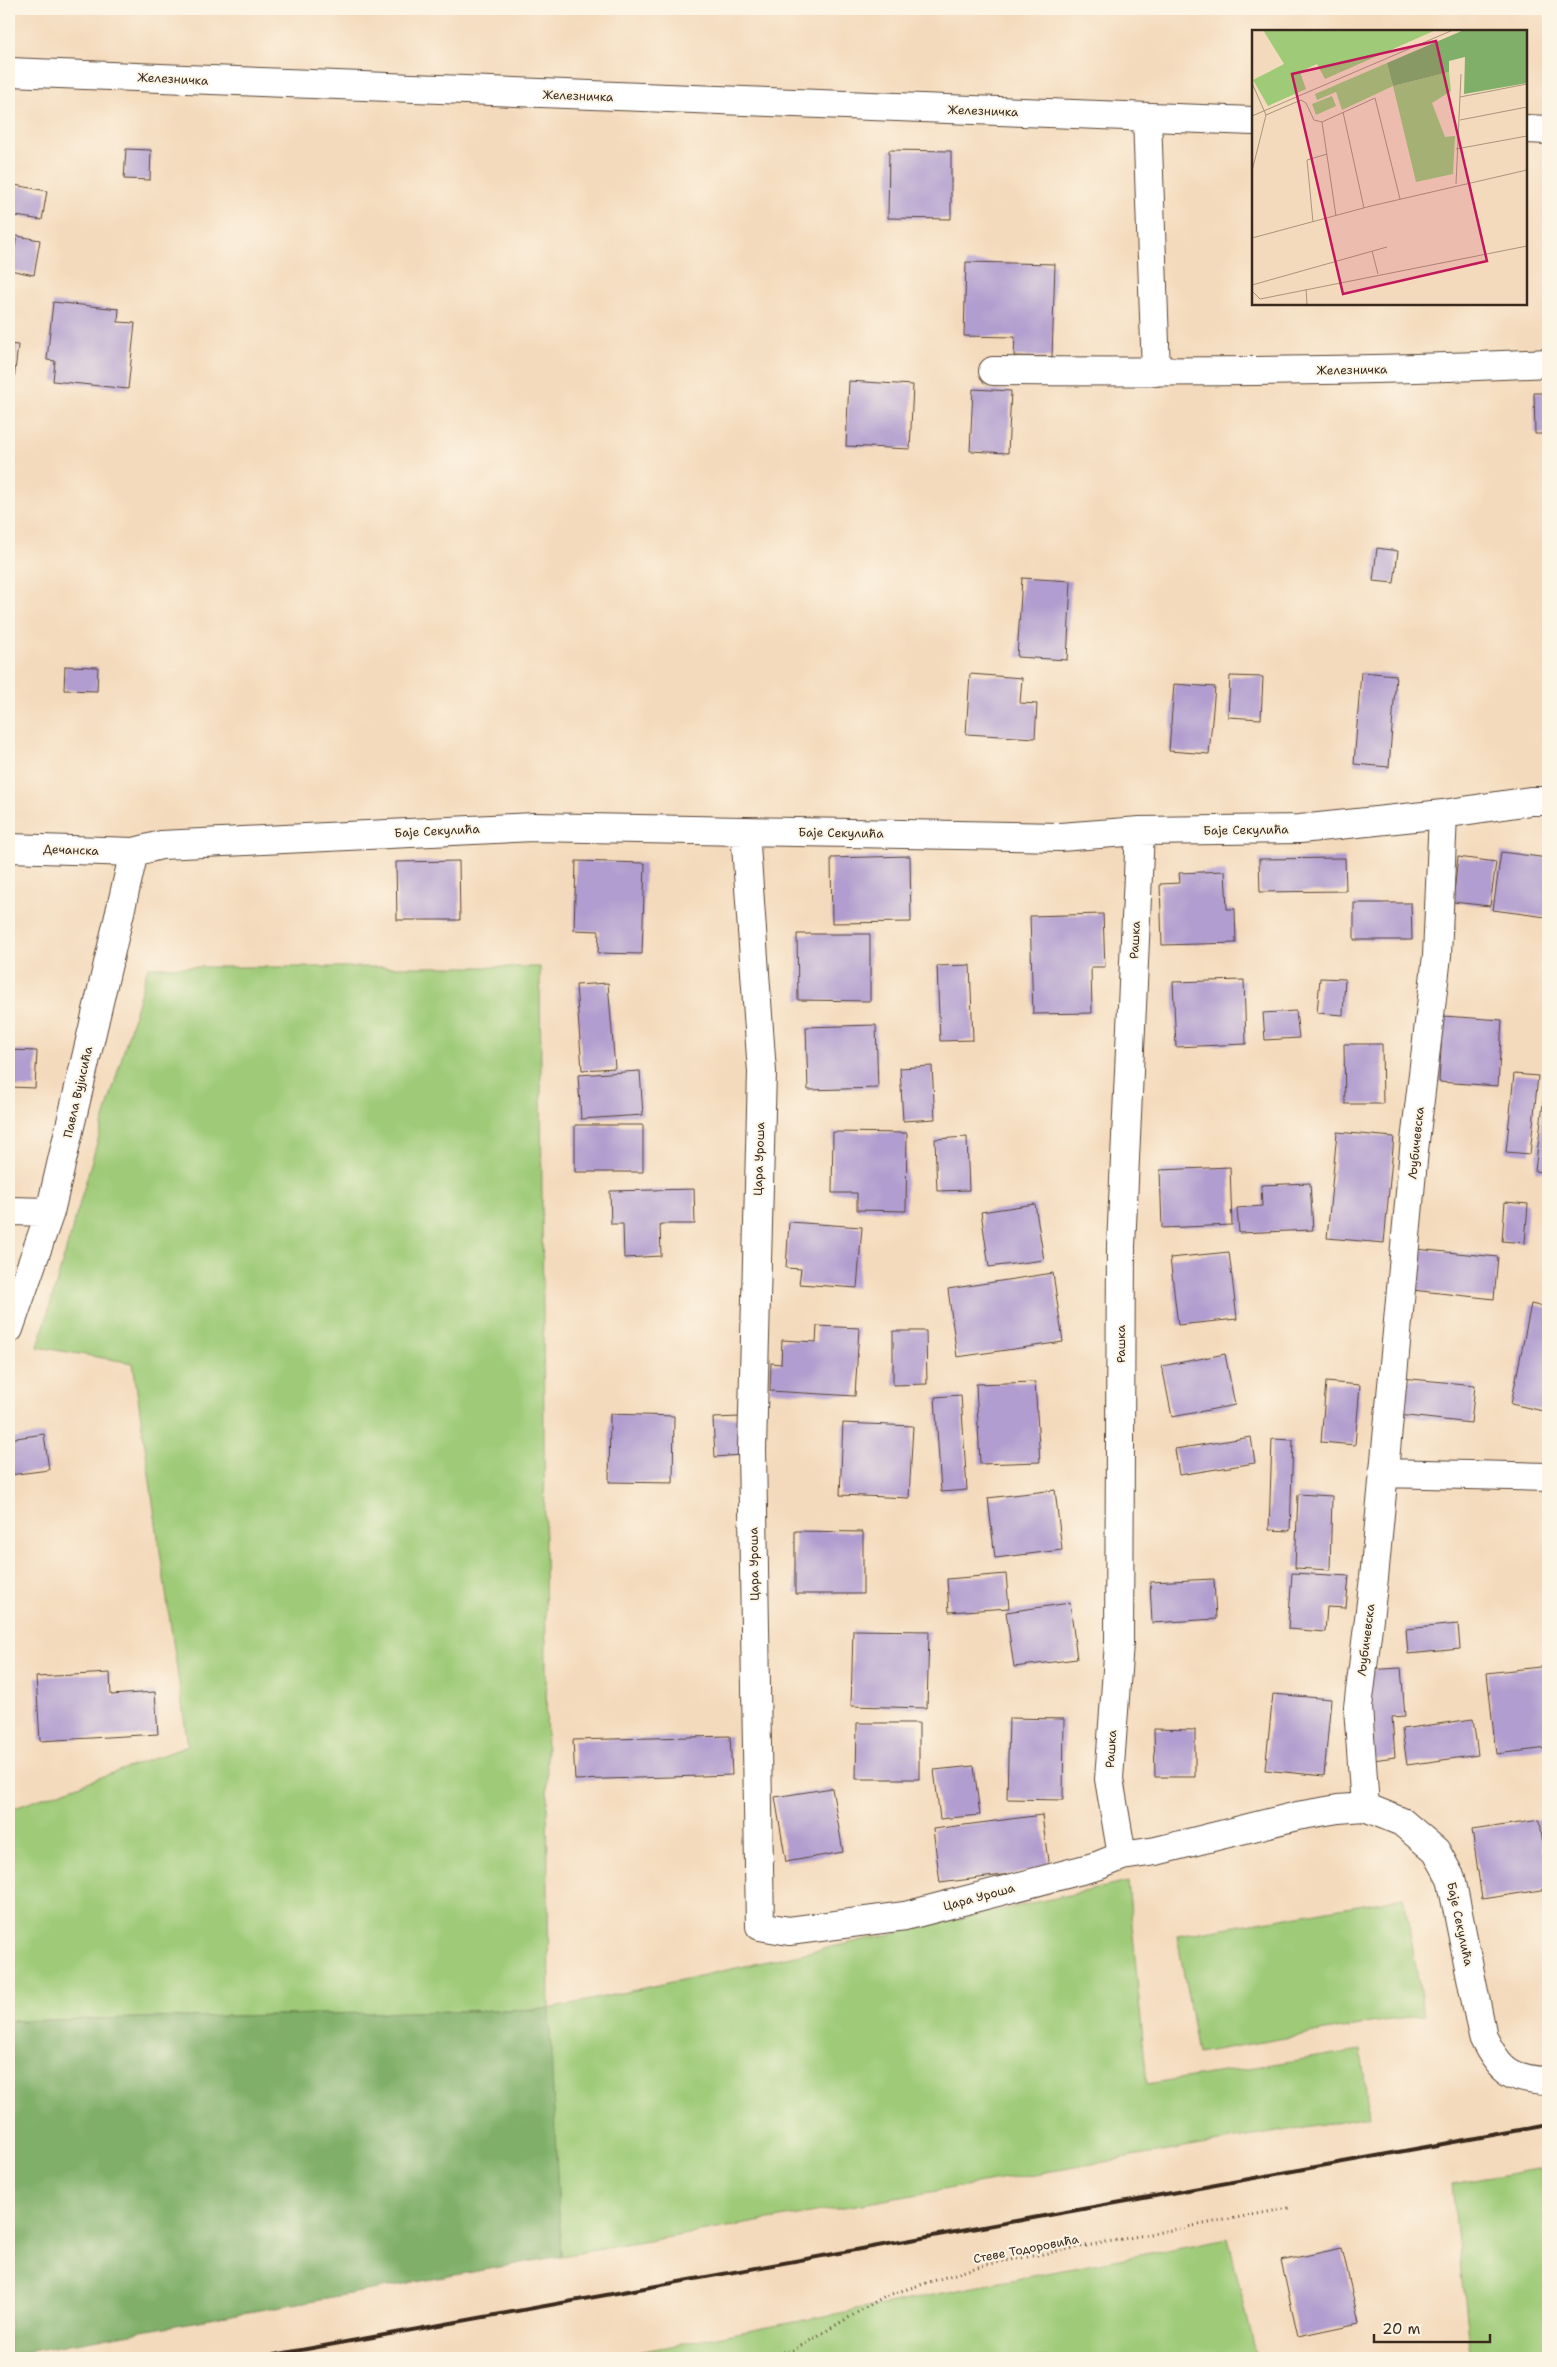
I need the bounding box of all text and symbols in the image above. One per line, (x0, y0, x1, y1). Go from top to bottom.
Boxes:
inset map (1252, 30, 1527, 305)
street label: Железничка (137, 69, 209, 89)
street label: Железничка (542, 87, 614, 105)
street label: Железничка (947, 102, 1019, 120)
street label: Железничка (1316, 361, 1388, 379)
street label: Баје Секулића (394, 821, 481, 841)
street label: Баје Секулића (1203, 821, 1289, 839)
street label: Баје Секулића (798, 824, 884, 842)
street label: Дечанска (43, 841, 100, 859)
street label: Рашка (1126, 920, 1144, 959)
street label: Павла Вујисића (60, 1044, 96, 1139)
street label: Љубичевска (1404, 1105, 1428, 1180)
street label: Цара Уроша (750, 1121, 768, 1196)
street label: Рашка (1113, 1324, 1129, 1363)
street label: Цара Уроша (745, 1527, 763, 1601)
street label: Љубичевска (1354, 1602, 1378, 1677)
street label: Рашка (1102, 1729, 1120, 1769)
street label: Цара Уроша (941, 1880, 1017, 1914)
street label: Баје Секулића (1443, 1881, 1477, 1968)
street label: Стеве Тодоровића (972, 2231, 1081, 2267)
scale bar (1374, 2312, 1491, 2344)
text: 20 m (1382, 2319, 1421, 2339)

